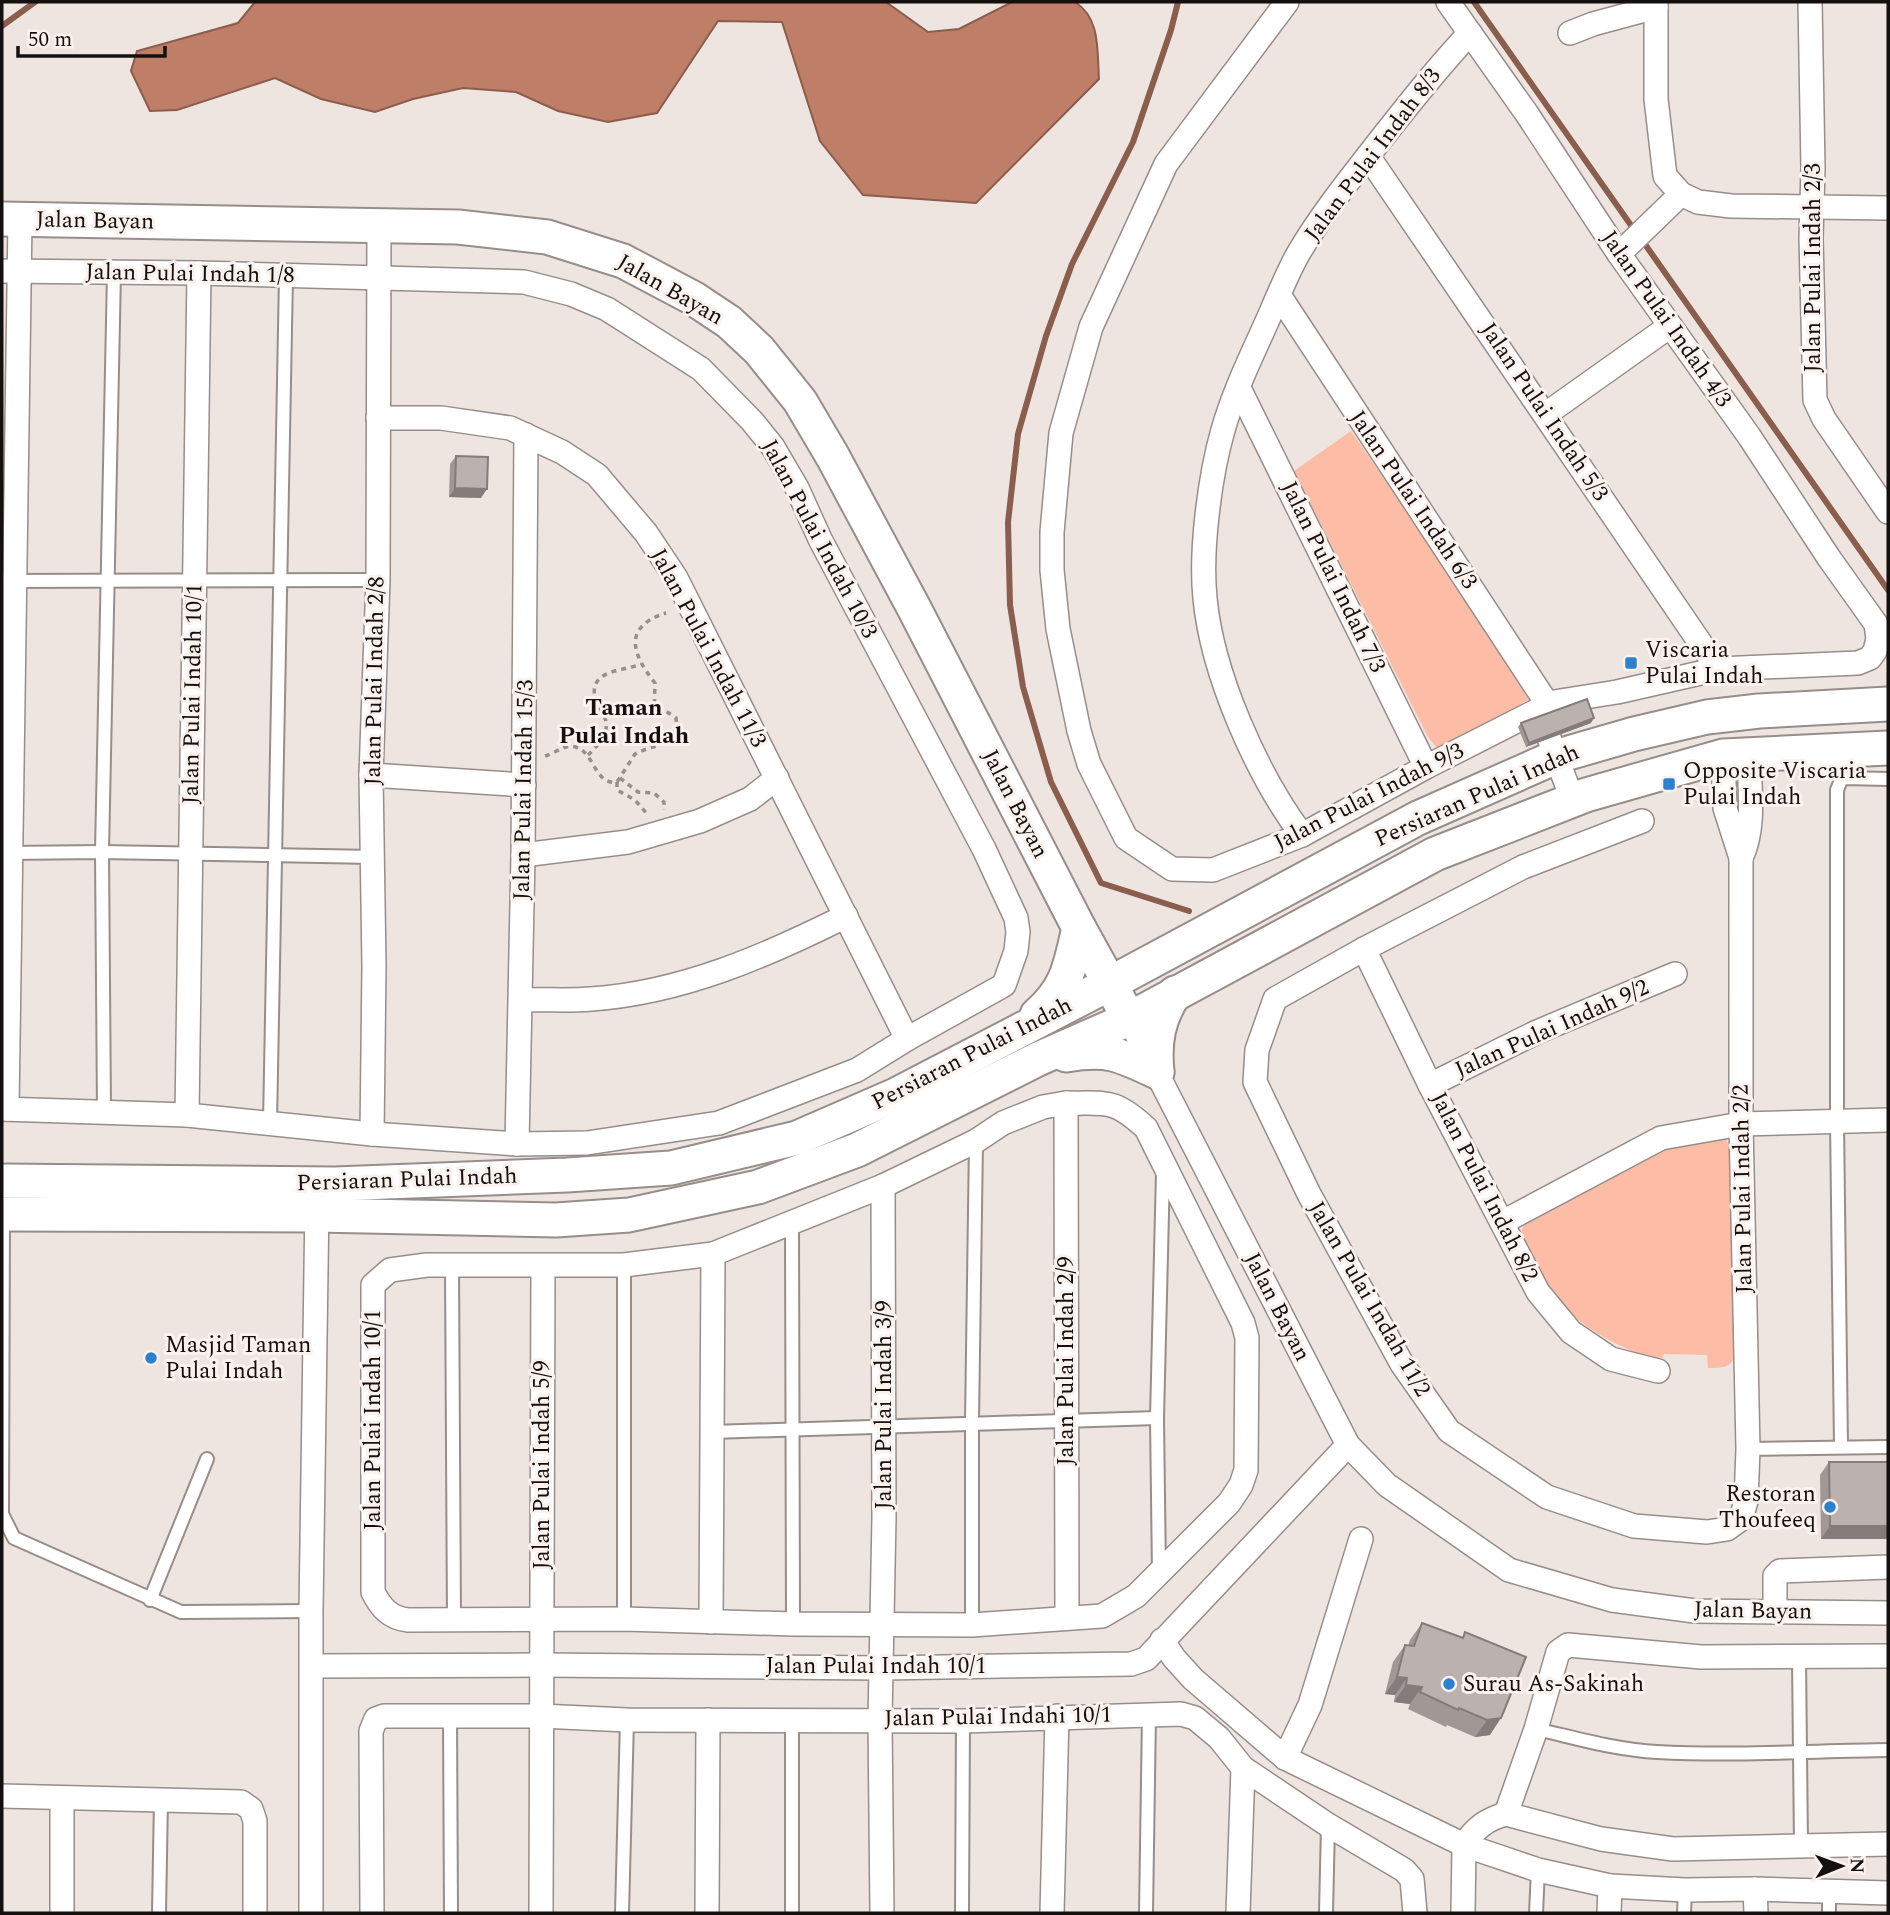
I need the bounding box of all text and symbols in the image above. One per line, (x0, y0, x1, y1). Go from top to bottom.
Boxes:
scale bar (18, 14, 164, 58)
text: 50 m (28, 24, 72, 56)
street label: Jalan Pulai Indah 8/3 (1296, 61, 1450, 249)
street label: Jalan Pulai Indah 2/3 (1796, 163, 1831, 373)
street label: Jalan Bayan (35, 202, 155, 240)
street label: Jalan Pulai Indah 4/3 (1592, 223, 1740, 415)
street label: Jalan Bayan (610, 245, 730, 335)
street label: Jalan Pulai Indah 1/8 (85, 255, 295, 293)
street label: Jalan Pulai Indah 5/3 (1471, 315, 1617, 509)
street label: Jalan Pulai Indah 6/3 (1340, 403, 1486, 597)
street label: Jalan Pulai Indah 10/3 (752, 433, 886, 645)
street label: Jalan Pulai Indah 7/3 (1271, 475, 1395, 679)
street label: Jalan Pulai Indah 11/3 (641, 542, 775, 754)
street label: Jalan Pulai Indah 2/8 (356, 576, 394, 786)
street label: Jalan Pulai Indah 10/1 (174, 583, 212, 805)
place label: Viscaria Pulai Indah (1645, 633, 1763, 694)
marker: Viscaria Pulai Indah (1623, 655, 1639, 671)
street label: Jalan Pulai Indah 15/3 (505, 679, 543, 901)
district label: Taman Pulai Indah (559, 690, 689, 754)
street label: Jalan Pulai Indah 9/3 (1268, 734, 1470, 860)
street label: Persiaran Pulai Indah (1369, 735, 1585, 857)
street label: Jalan Bayan (973, 743, 1057, 865)
place label: Opposite Viscaria Pulai Indah (1683, 754, 1866, 815)
marker: Opposite Viscaria Pulai Indah (1661, 776, 1677, 792)
street label: Jalan Pulai Indah 9/2 (1449, 970, 1655, 1088)
street label: Persiaran Pulai Indah (866, 988, 1078, 1120)
street label: Jalan Pulai Indah 2/2 (1724, 1084, 1762, 1294)
street label: Jalan Pulai Indah 8/2 (1421, 1086, 1547, 1288)
street label: Persiaran Pulai Indah (296, 1159, 518, 1201)
street label: Jalan Pulai Indah 11/2 (1299, 1195, 1439, 1403)
street label: Jalan Bayan (1235, 1246, 1319, 1368)
street label: Jalan Pulai Indah 2/9 (1049, 1256, 1084, 1466)
street label: Jalan Pulai Indah 3/9 (867, 1300, 902, 1510)
street label: Jalan Pulai Indah 10/1 (356, 1310, 391, 1530)
place label: Masjid Taman Pulai Indah (165, 1328, 311, 1389)
marker: Masjid Taman Pulai Indah (143, 1350, 159, 1366)
street label: Jalan Pulai Indah 5/9 (525, 1360, 560, 1570)
place label: Restoran Thoufeeq (1719, 1477, 1816, 1538)
marker: Restoran Thoufeeq (1822, 1499, 1838, 1515)
street label: Jalan Bayan (1693, 1592, 1813, 1630)
street label: Jalan Pulai Indah 10/1 (766, 1649, 986, 1684)
place label: Surau As-Sakinah (1463, 1667, 1644, 1702)
marker: Surau As-Sakinah (1441, 1676, 1457, 1692)
street label: Jalan Pulai Indahi 10/1 (884, 1698, 1112, 1736)
north arrow (1806, 1831, 1876, 1901)
text: N (1842, 1858, 1871, 1874)

